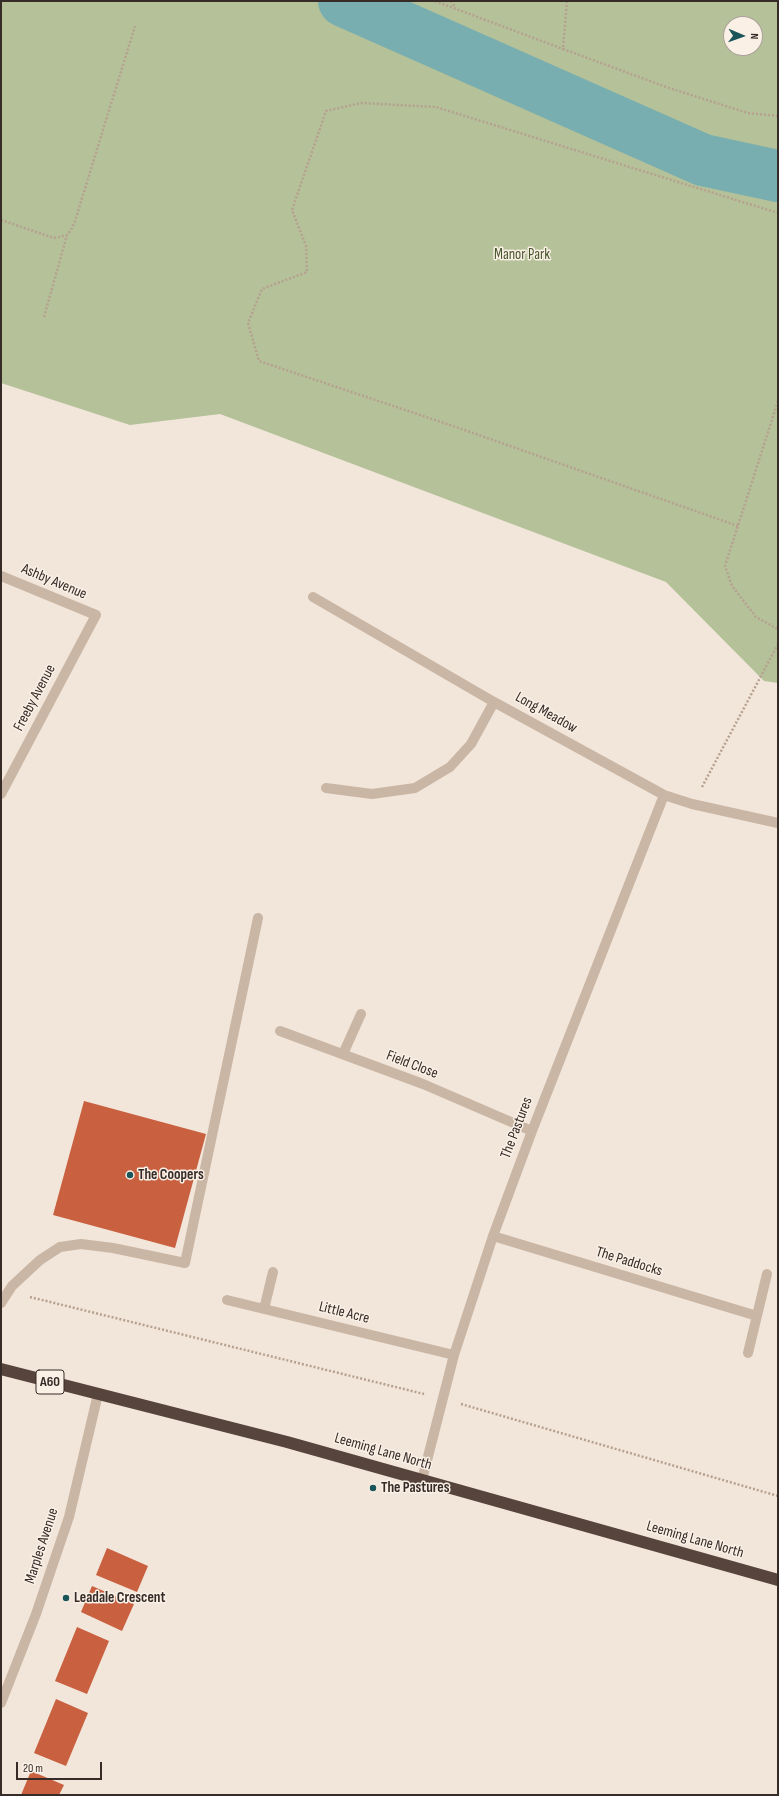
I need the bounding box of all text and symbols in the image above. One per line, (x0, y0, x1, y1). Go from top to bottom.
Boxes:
north arrow (723, 16, 763, 56)
text: N (748, 33, 761, 40)
park label: Manor Park (494, 246, 550, 264)
street label: Ashby Avenue (19, 560, 89, 604)
street label: Freeby Avenue (10, 662, 60, 734)
street label: Long Meadow (512, 689, 580, 737)
street label: Field Close (384, 1047, 440, 1083)
street label: The Pastures (497, 1095, 537, 1161)
place label: The Coopers (138, 1166, 204, 1184)
marker: The Coopers (125, 1170, 135, 1180)
street label: The Paddocks (594, 1243, 664, 1281)
street label: Little Acre (317, 1298, 371, 1328)
road number: A60 (36, 1370, 64, 1394)
street label: Leeming Lane North (332, 1430, 434, 1474)
place label: The Pastures (381, 1479, 449, 1497)
marker: The Pastures (368, 1483, 378, 1493)
street label: Marples Avenue (21, 1506, 63, 1586)
street label: Leeming Lane North (644, 1518, 746, 1562)
place label: Leadale Crescent (74, 1589, 165, 1607)
marker: Leadale Crescent (61, 1593, 71, 1603)
scale bar (18, 1754, 104, 1780)
text: 20 m (23, 1761, 43, 1776)

